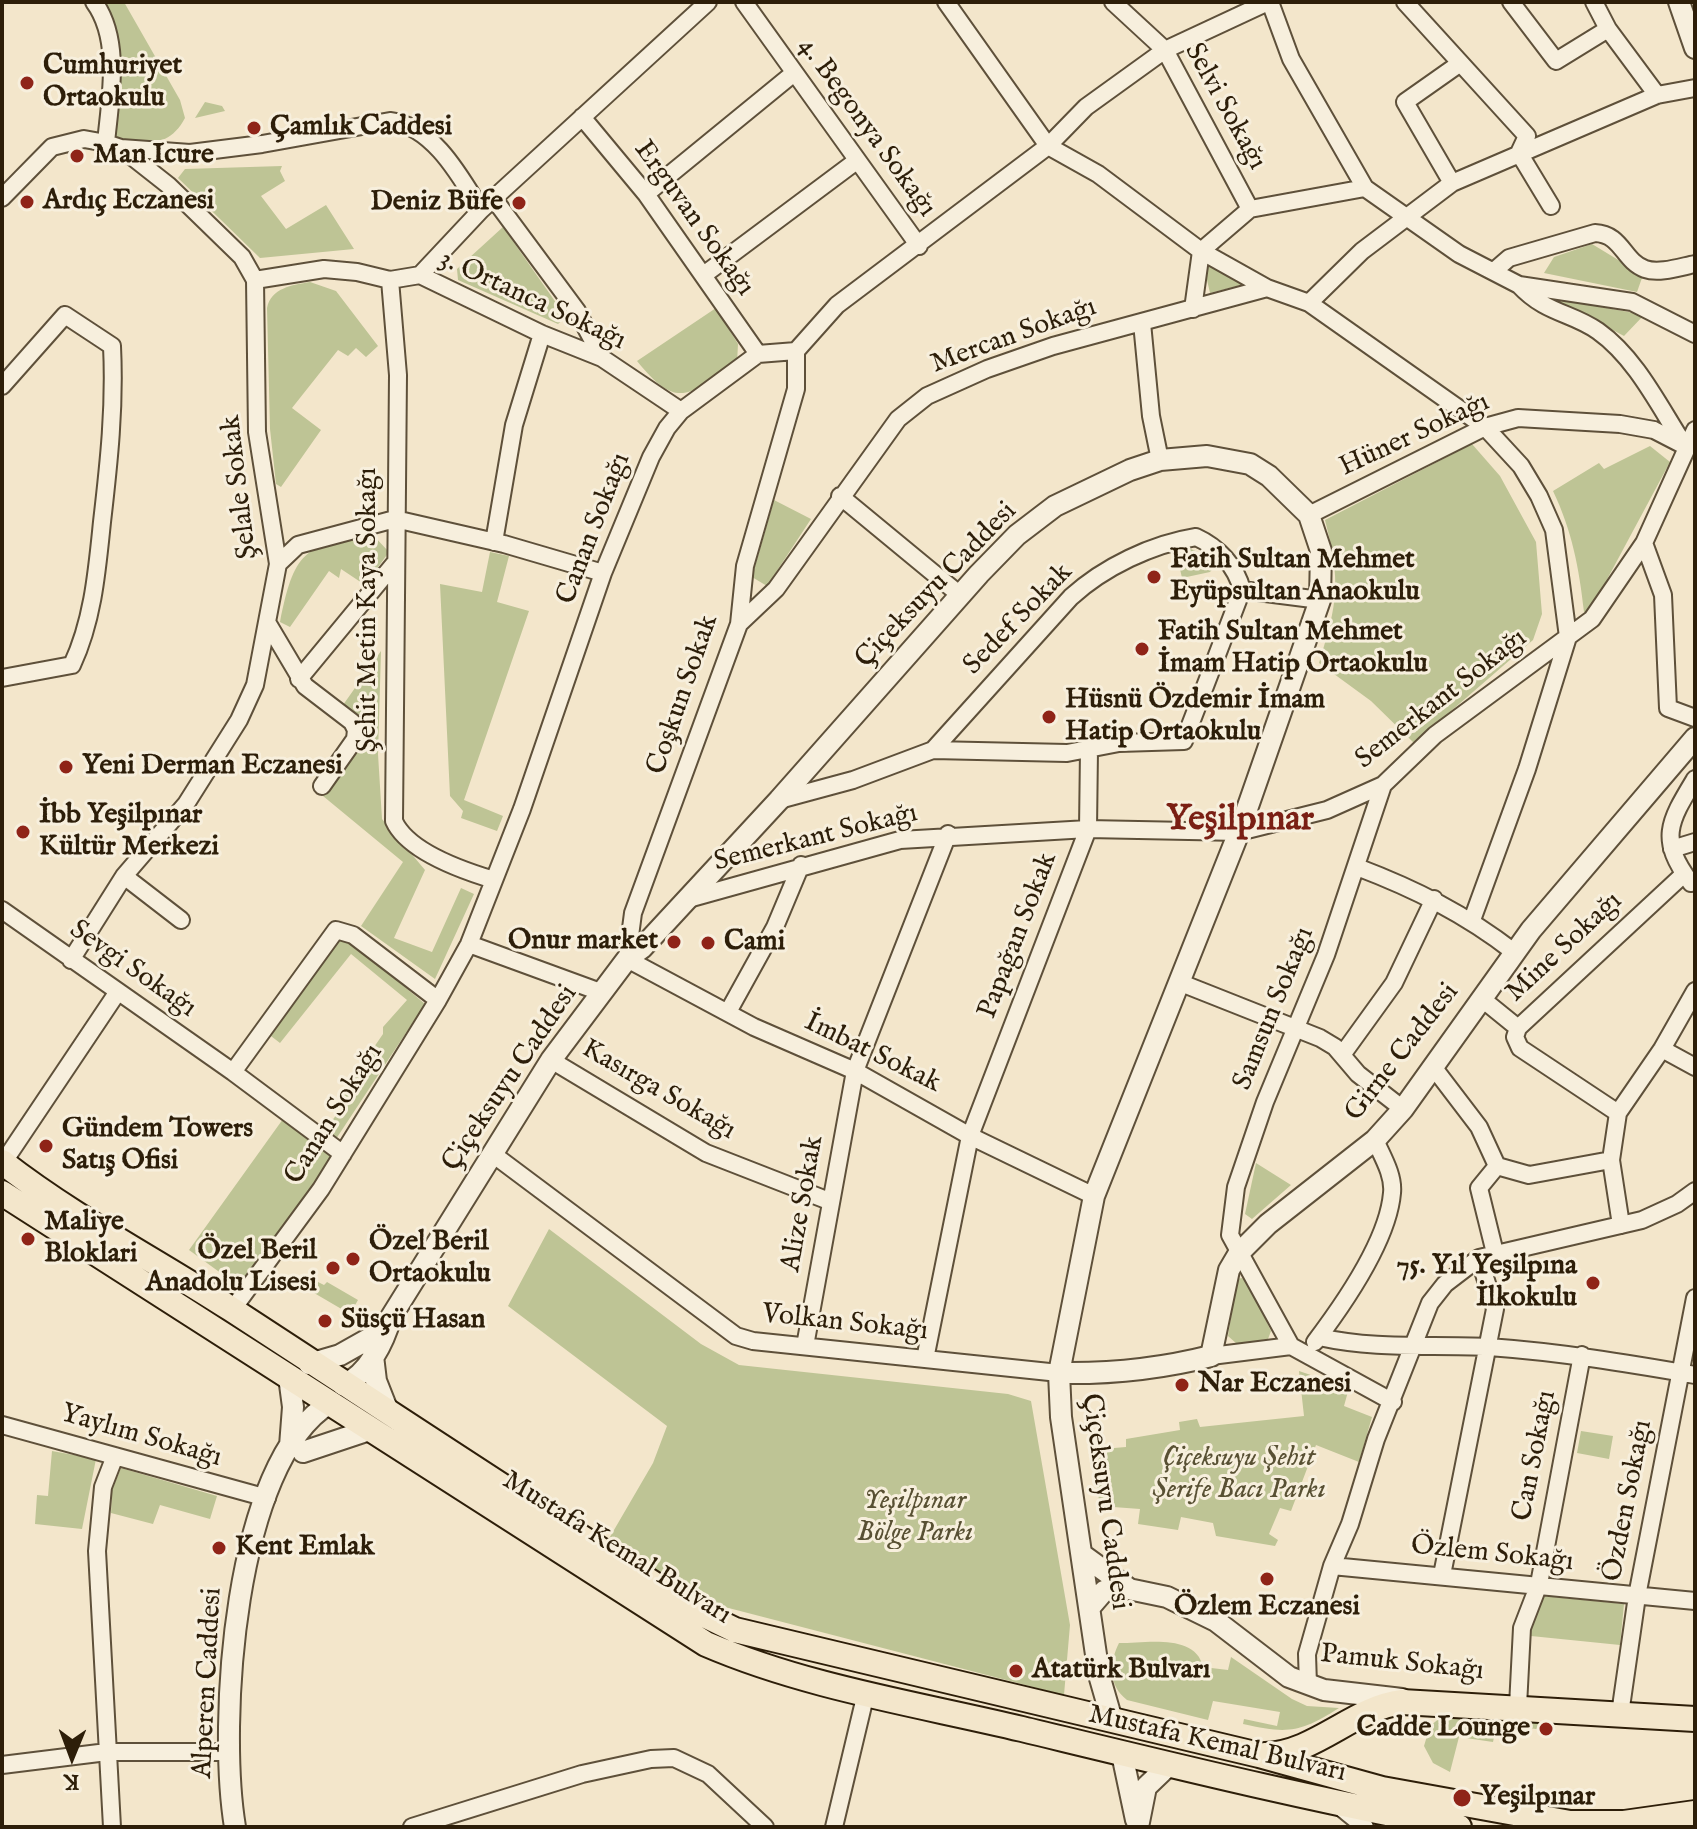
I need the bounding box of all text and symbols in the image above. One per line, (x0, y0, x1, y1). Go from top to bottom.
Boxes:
street label: 4. Begonya Sokağı (790, 32, 942, 224)
street label: Selvi Sokağı (1175, 38, 1273, 176)
place label: Cumhuriyet Ortaokulu (43, 50, 182, 116)
marker: Cumhuriyet Ortaokulu (18, 74, 36, 92)
place label: Çamlık Caddesi (270, 111, 452, 145)
marker: Çamlık Caddesi (245, 119, 263, 137)
street label: Erguvan Sokağı (625, 135, 761, 303)
place label: Man Icure (93, 139, 214, 173)
marker: Man Icure (68, 147, 86, 165)
place label: Ardıç Eczanesi (43, 185, 214, 219)
place label: Deniz Büfe (370, 186, 503, 220)
marker: Ardıç Eczanesi (18, 193, 36, 211)
marker: Deniz Büfe (510, 194, 528, 212)
street label: 3. Ortanca Sokağı (433, 243, 631, 359)
street label: Mercan Sokağı (927, 292, 1101, 382)
street label: Hüner Sokağı (1335, 387, 1495, 485)
street label: Şelale Sokak (215, 413, 267, 561)
street label: Canan Sokağı (551, 449, 639, 609)
street label: Şehit Metin Kaya Sokağı (352, 467, 386, 753)
street label: Çiçeksuyu Caddesi (849, 496, 1025, 676)
place label: Fatih Sultan Mehmet Eyüpsultan Anaokulu (1170, 544, 1420, 610)
street label: Sedef Sokak (957, 557, 1081, 683)
marker: Fatih Sultan Mehmet Eyüpsultan Anaokulu (1145, 568, 1163, 586)
street label: Coşkun Sokak (641, 611, 727, 779)
place label: Fatih Sultan Mehmet İmam Hatip Ortaokulu (1158, 616, 1428, 682)
street label: Semerkant Sokağı (1350, 623, 1534, 777)
marker: Fatih Sultan Mehmet İmam Hatip Ortaokulu (1133, 640, 1151, 658)
place label: Hüsnü Özdemir İmam Hatip Ortaokulu (1065, 684, 1325, 750)
marker: Hüsnü Özdemir İmam Hatip Ortaokulu (1040, 708, 1058, 726)
place label: Yeni Derman Eczanesi (82, 750, 343, 784)
marker: Yeni Derman Eczanesi (57, 758, 75, 776)
street label: Semerkant Sokağı (711, 797, 921, 881)
place label: İbb Yeşilpınar Kültür Merkezi (39, 799, 219, 865)
district label: Yeşilpınar (1166, 800, 1314, 844)
marker: İbb Yeşilpınar Kültür Merkezi (14, 823, 32, 841)
street label: Papağan Sokak (972, 848, 1066, 1024)
street label: Mine Sokağı (1500, 886, 1630, 1010)
street label: Sevgi Sokağı (62, 914, 202, 1026)
street label: Samsun Sokağı (1227, 923, 1323, 1095)
place label: Onur market (508, 925, 658, 959)
place label: Cami (724, 926, 785, 960)
marker: Onur market (665, 933, 683, 951)
marker: Cami (699, 934, 717, 952)
street label: Girne Caddesi (1339, 977, 1467, 1129)
street label: Çiçeksuyu Caddesi (436, 979, 586, 1179)
street label: İmbat Sokak (798, 1007, 946, 1101)
street label: Kasırga Sokağı (575, 1033, 741, 1149)
street label: Canan Sokağı (279, 1039, 391, 1191)
place label: Gündem Towers Satış Ofisi (62, 1113, 253, 1179)
street label: Alize Sokak (776, 1133, 832, 1275)
marker: Gündem Towers Satış Ofisi (37, 1137, 55, 1155)
place label: Maliye Bloklari (44, 1206, 138, 1272)
place label: Özel Beril Ortaokulu (369, 1226, 491, 1292)
marker: Maliye Bloklari (19, 1230, 37, 1248)
place label: Özel Beril Anadolu Lisesi (146, 1235, 317, 1301)
marker: Özel Beril Ortaokulu (344, 1250, 362, 1268)
place label: 75. Yıl Yeşilpına İlkokulu (1396, 1250, 1577, 1316)
marker: Özel Beril Anadolu Lisesi (324, 1259, 342, 1277)
marker: 75. Yıl Yeşilpına İlkokulu (1584, 1274, 1602, 1292)
street label: Volkan Sokağı (760, 1299, 930, 1349)
place label: Süsçü Hasan (341, 1304, 485, 1338)
marker: Süsçü Hasan (316, 1312, 334, 1330)
place label: Nar Eczanesi (1198, 1368, 1352, 1402)
marker: Nar Eczanesi (1173, 1376, 1191, 1394)
street label: Can Sokağı (1507, 1388, 1565, 1524)
street label: Çiçeksuyu Caddesi (1072, 1392, 1136, 1612)
street label: Yaylım Sokağı (57, 1398, 225, 1476)
street label: Özden Sokağı (1597, 1417, 1661, 1585)
park label: Çiçeksuyu Şehit Şerife Bacı Parkı (1152, 1442, 1326, 1508)
street label: Mustafa Kemal Bulvarı (495, 1465, 737, 1633)
park label: Yeşilpınar Bölge Parkı (857, 1485, 973, 1551)
street label: Özlem Sokağı (1409, 1530, 1575, 1580)
place label: Kent Emlak (235, 1531, 374, 1565)
marker: Kent Emlak (210, 1539, 228, 1557)
marker: Özlem Eczanesi (1258, 1570, 1276, 1588)
street label: Alperen Caddesi (187, 1587, 231, 1779)
place label: Özlem Eczanesi (1174, 1591, 1360, 1625)
street label: Pamuk Sokağı (1319, 1639, 1485, 1689)
place label: Atatürk Bulvarı (1032, 1654, 1211, 1688)
marker: Atatürk Bulvarı (1007, 1662, 1025, 1680)
street label: Mustafa Kemal Bulvarı (1085, 1699, 1349, 1791)
place label: Cadde Lounge (1356, 1712, 1530, 1746)
north arrow (32, 1717, 112, 1797)
marker: Cadde Lounge (1537, 1720, 1555, 1738)
text: K (63, 1767, 80, 1795)
place label: Yeşilpınar (1480, 1781, 1595, 1815)
marker: Yeşilpınar (1451, 1787, 1473, 1809)

